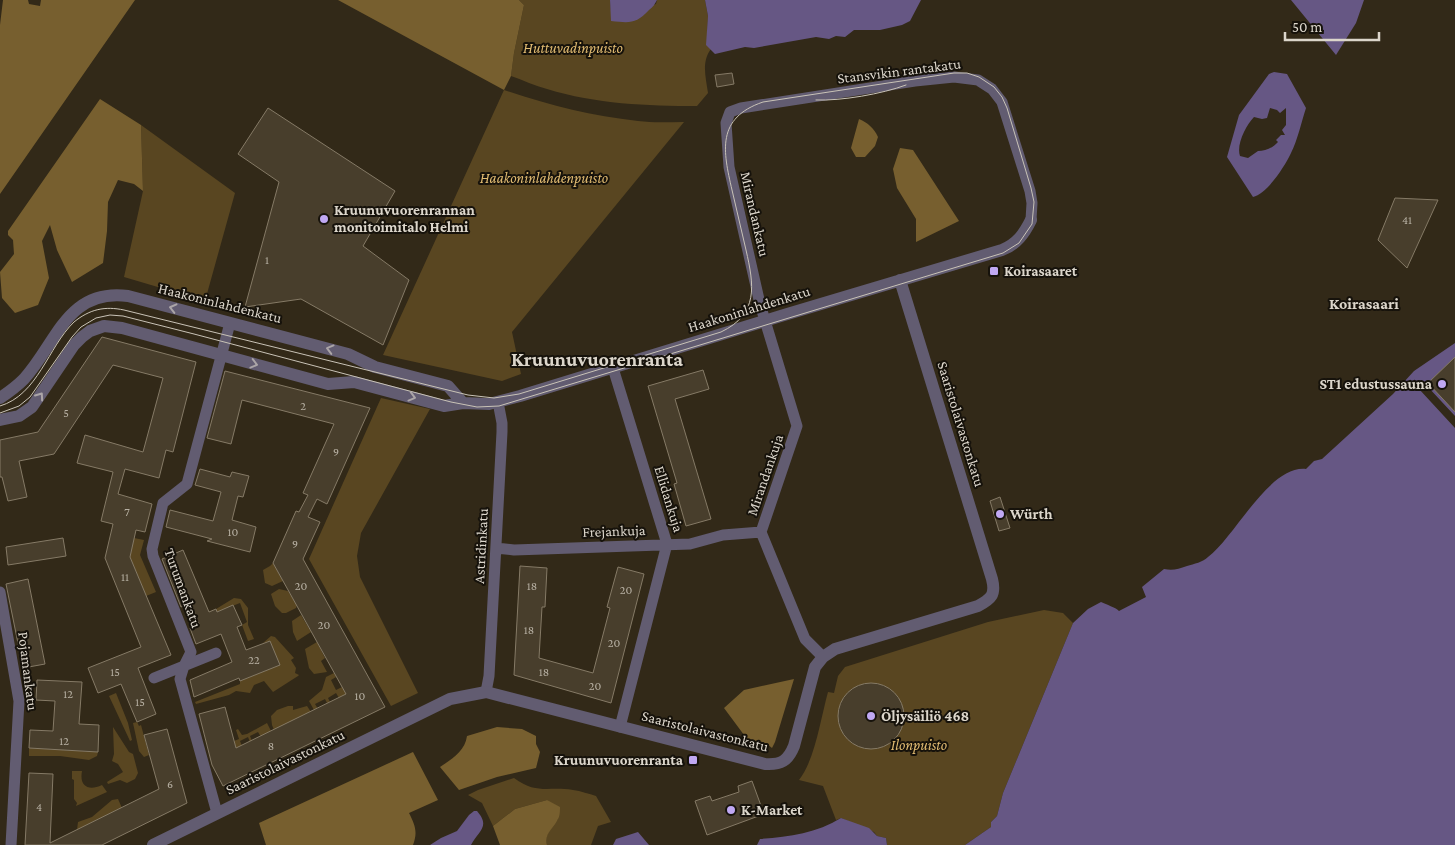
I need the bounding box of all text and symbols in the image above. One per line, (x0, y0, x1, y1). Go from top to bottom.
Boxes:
scale bar (1285, 10, 1379, 42)
text: 50 m (1292, 19, 1322, 35)
park label: Huttuvadinpuisto (523, 40, 623, 57)
street label: Stansvikin rantakatu (836, 55, 962, 87)
park label: Haakoninlahdenpuisto (480, 170, 608, 187)
street label: Mirandankatu (738, 170, 773, 258)
place label: Kruunuvuorenrannan monitoimitalo Helmi (334, 202, 475, 235)
marker: Kruunuvuorenrannan monitoimitalo Helmi (318, 213, 330, 225)
house number: 41 (1402, 213, 1412, 227)
house number: 1 (265, 253, 269, 267)
place label: Koirasaaret (1004, 263, 1078, 279)
marker: Koirasaaret (988, 265, 1000, 277)
street label: Haakoninlahdenkatu (157, 280, 283, 326)
street label: Haakoninlahdenkatu (686, 283, 812, 335)
district label: Koirasaari (1329, 295, 1399, 312)
one-way arrow (168, 303, 177, 314)
one-way arrow (327, 344, 335, 354)
district label: Kruunuvuorenranta (511, 348, 683, 370)
one-way arrow (249, 358, 258, 369)
street label: Saaristolaivastonkatu (934, 359, 988, 489)
place label: ST1 edustussauna (1320, 376, 1433, 392)
marker: ST1 edustussauna (1436, 378, 1448, 390)
one-way arrow (407, 391, 416, 402)
one-way arrow (34, 392, 43, 402)
house number: 2 (300, 399, 306, 413)
house number: 5 (63, 406, 69, 420)
street label: Mirandankuja (744, 432, 787, 518)
house number: 9 (333, 445, 339, 459)
street label: Ellidankuja (650, 464, 687, 534)
house number: 7 (124, 505, 130, 519)
place label: Würth (1009, 506, 1053, 522)
street label: Astridinkatu (471, 508, 491, 584)
marker: Würth (994, 508, 1006, 520)
street label: Frejankuja (582, 522, 646, 541)
house number: 10 (228, 525, 239, 539)
house number: 9 (292, 537, 298, 551)
street label: Turumankatu (161, 546, 205, 630)
house number: 11 (121, 570, 129, 584)
house number: 20 (295, 579, 307, 593)
house number: 18 (527, 579, 537, 593)
house number: 20 (620, 583, 632, 597)
house number: 20 (318, 618, 330, 632)
house number: 18 (524, 623, 534, 637)
street label: Pojamankatu (14, 631, 41, 712)
house number: 20 (608, 636, 620, 650)
house number: 22 (248, 653, 260, 667)
house number: 15 (110, 665, 120, 679)
house number: 18 (539, 665, 549, 679)
house number: 20 (589, 679, 601, 693)
house number: 12 (63, 687, 73, 701)
house number: 10 (355, 689, 366, 703)
house number: 15 (135, 695, 145, 709)
street label: Saaristolaivastonkatu (640, 707, 770, 755)
place label: Öljysäiliö 468 (881, 708, 969, 725)
marker: Öljysäiliö 468 (865, 710, 877, 722)
street label: Saaristolaivastonkatu (223, 726, 347, 798)
house number: 12 (59, 734, 69, 748)
park label: Ilonpuisto (891, 737, 947, 754)
house number: 8 (268, 739, 274, 753)
place label: Kruunuvuorenranta (554, 752, 684, 768)
marker: Kruunuvuorenranta (687, 754, 699, 766)
house number: 6 (167, 777, 173, 791)
house number: 4 (36, 800, 42, 814)
place label: K-Market (741, 802, 803, 818)
marker: K-Market (725, 804, 737, 816)

